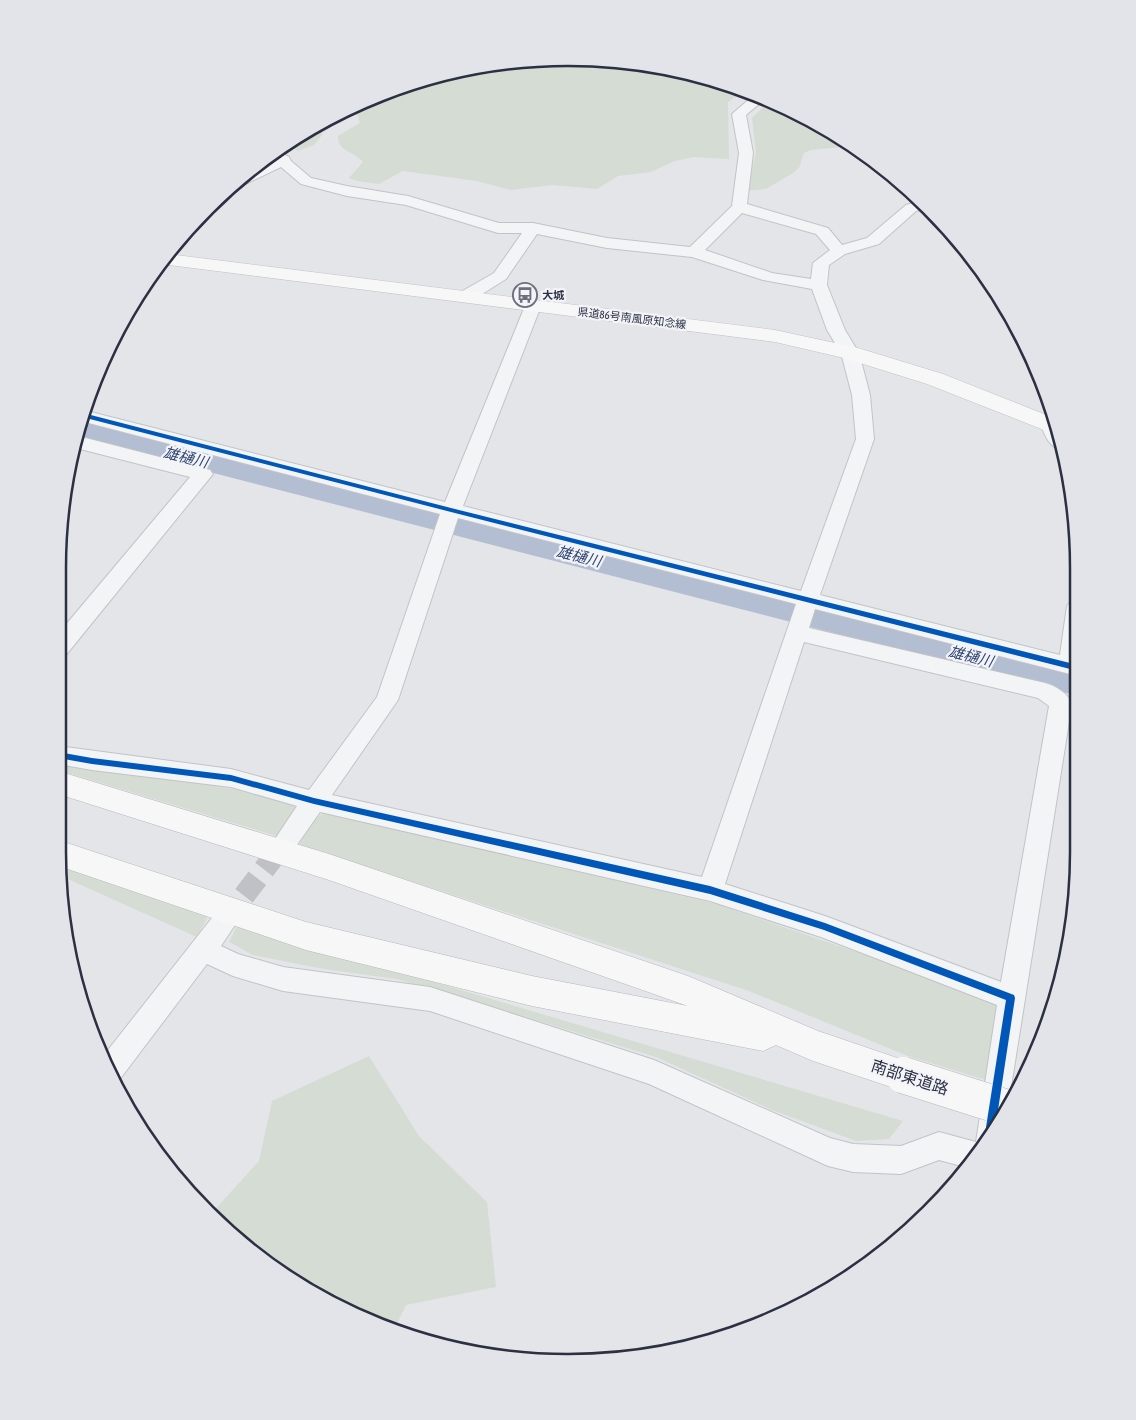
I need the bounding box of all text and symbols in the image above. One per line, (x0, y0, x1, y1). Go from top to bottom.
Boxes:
bus stop icon: 大城 (512, 282, 538, 308)
place label: 大城 (542, 289, 565, 301)
street label: 県道86号南風原知念線 (577, 305, 687, 331)
water label: 雄樋川 (162, 443, 212, 471)
water label: 雄樋川 (555, 542, 605, 570)
water label: 雄樋川 (947, 642, 997, 670)
street label: 南部東道路 (869, 1056, 951, 1098)

